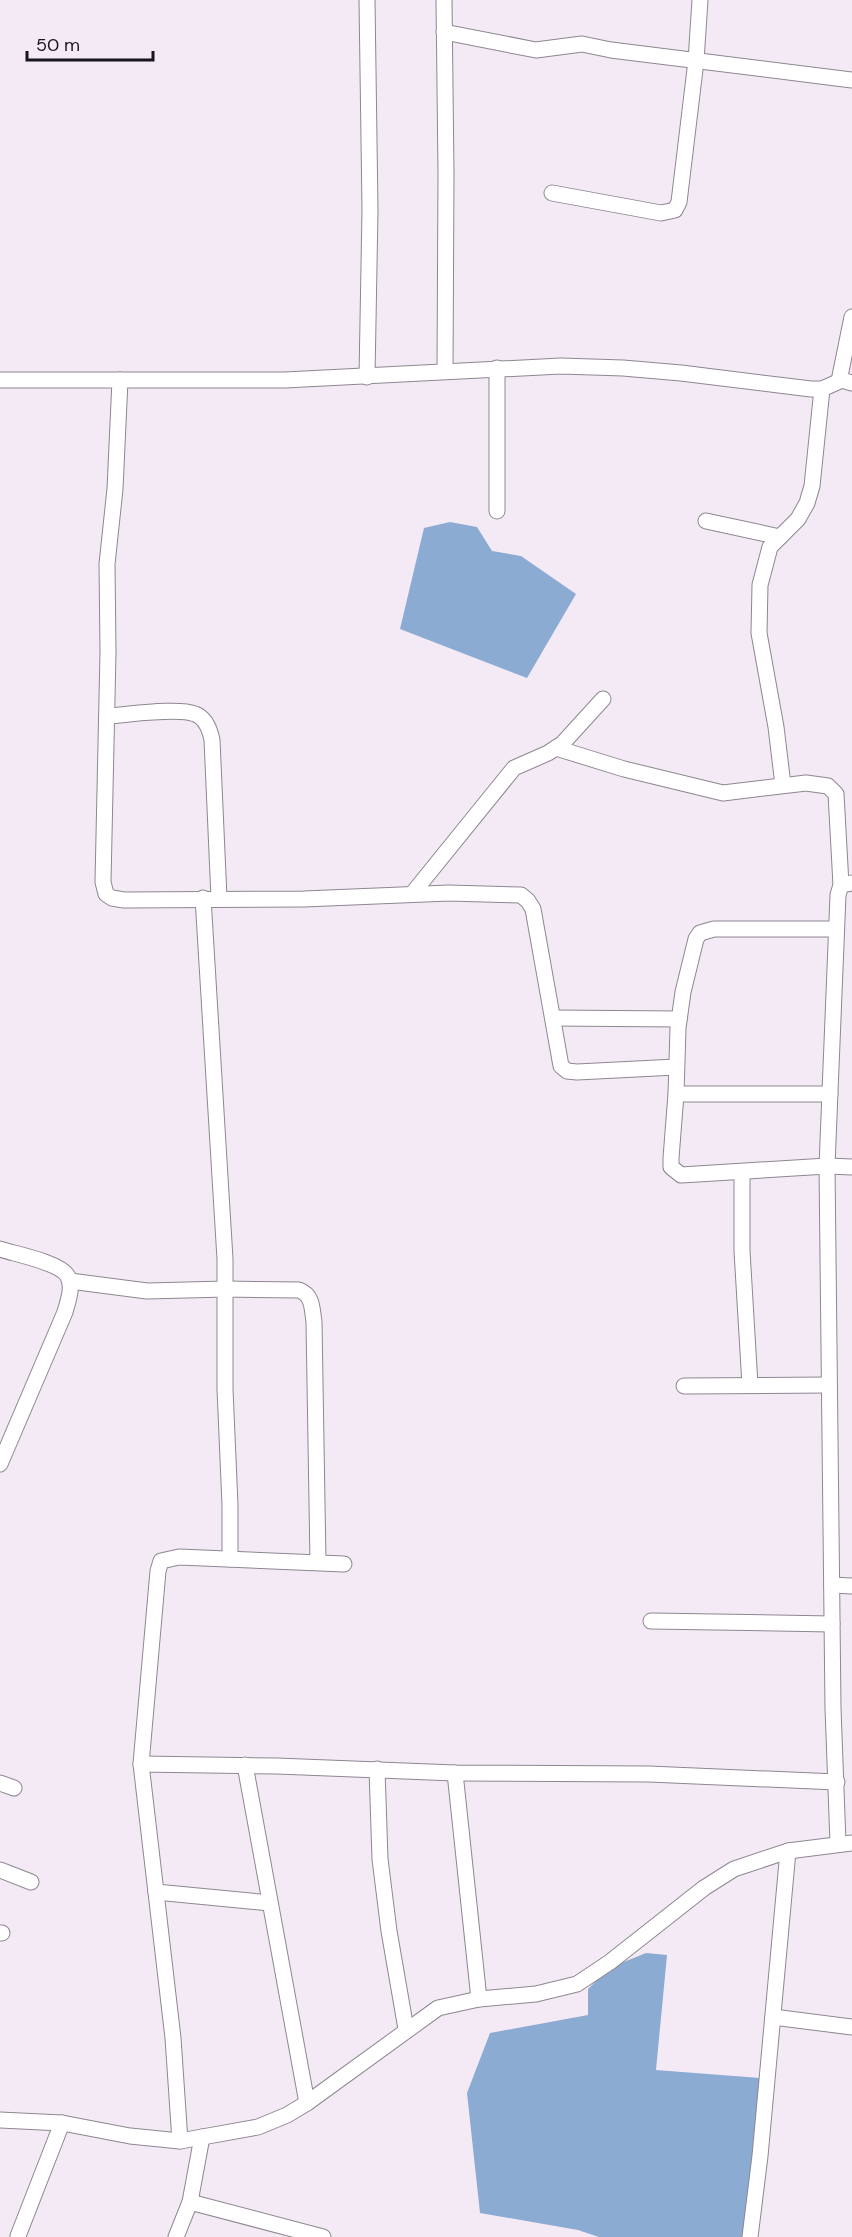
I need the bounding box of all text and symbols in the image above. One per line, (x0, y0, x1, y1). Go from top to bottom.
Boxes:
scale bar (27, 24, 153, 62)
text: 50 m (36, 33, 80, 57)

